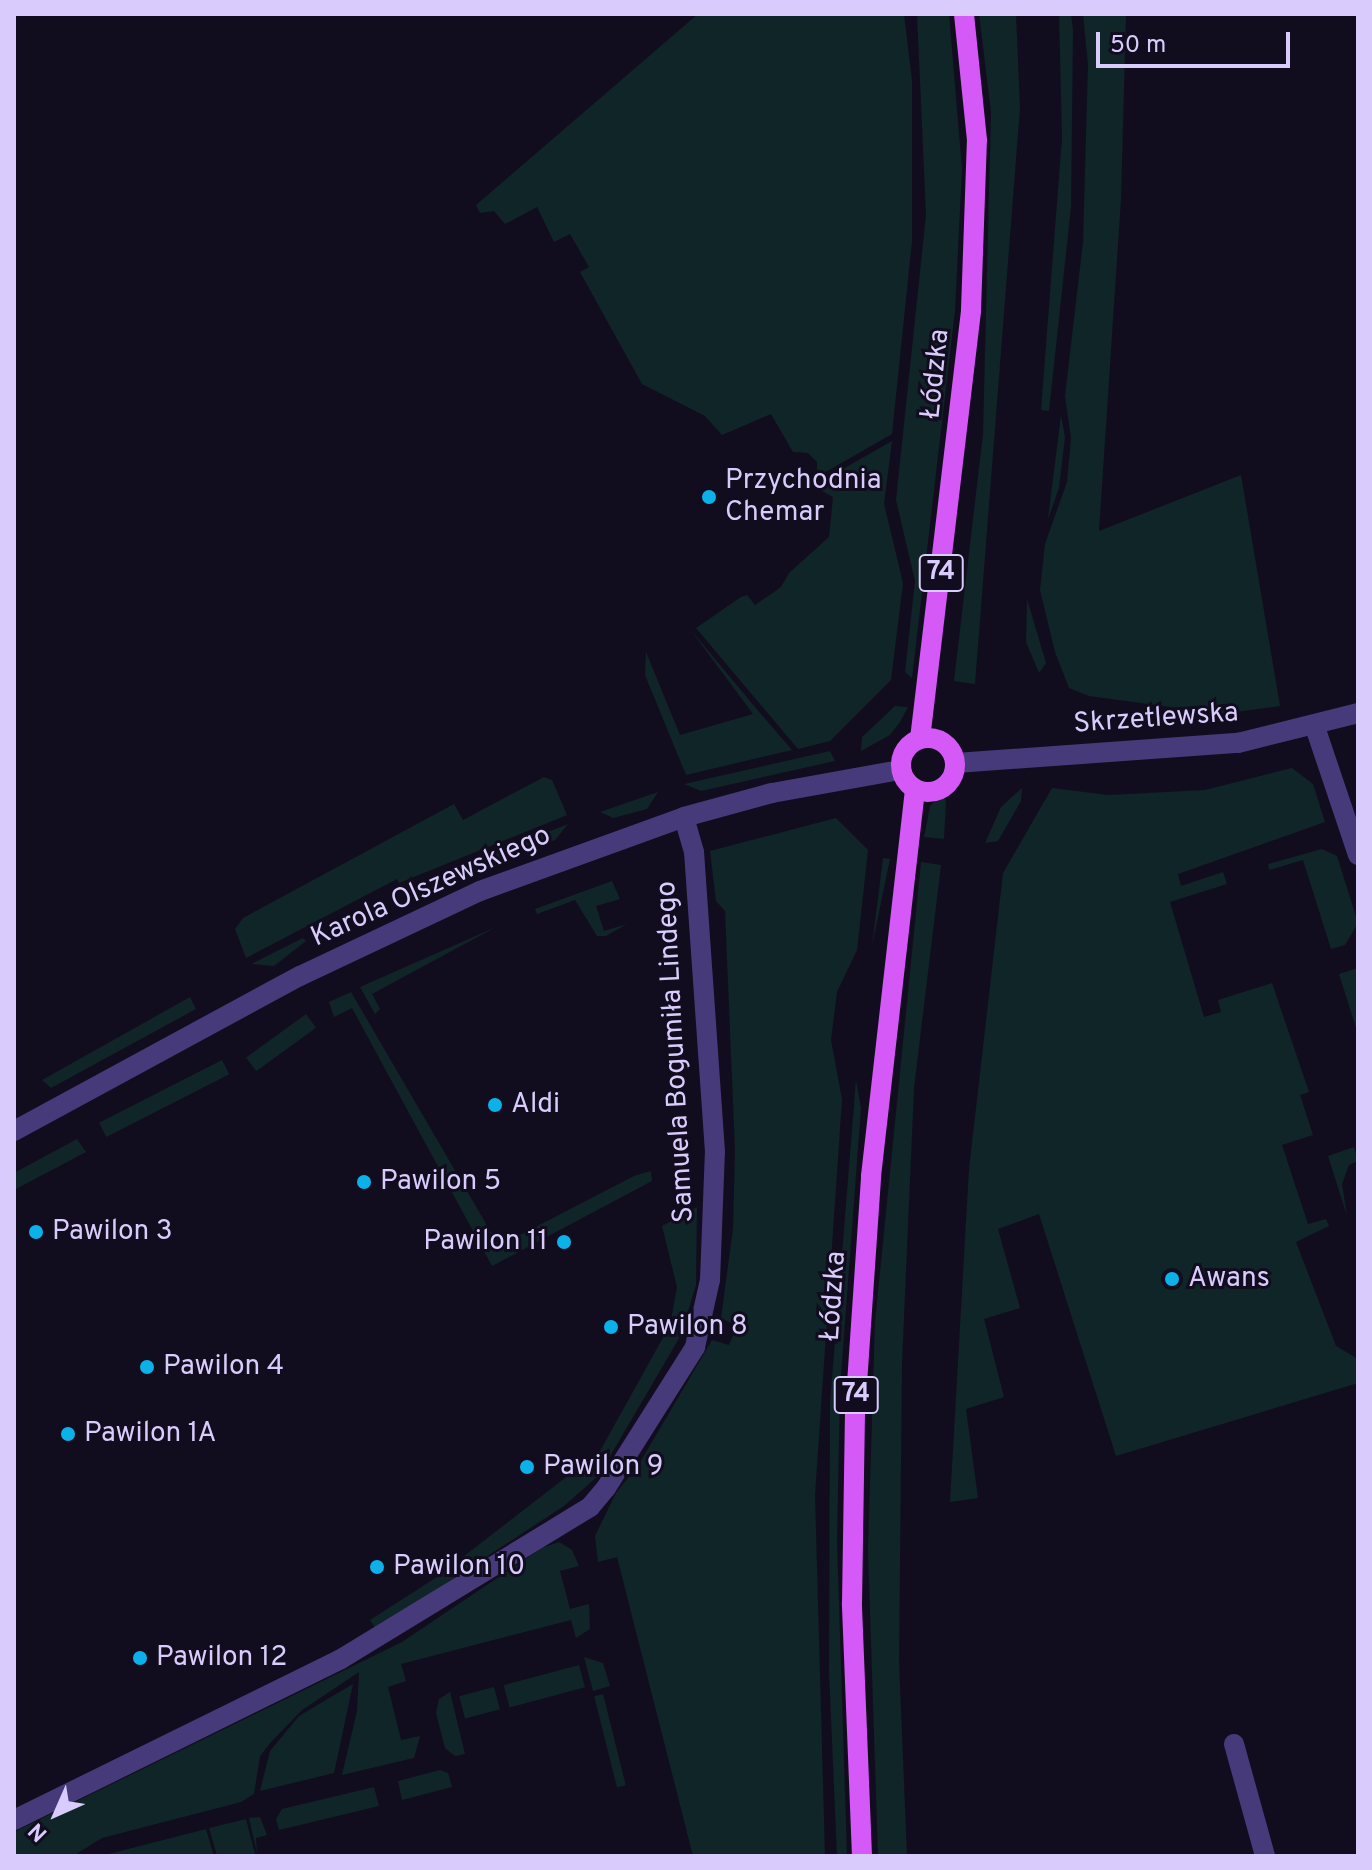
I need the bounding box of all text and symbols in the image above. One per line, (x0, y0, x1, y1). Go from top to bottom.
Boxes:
scale bar (1100, 16, 1294, 66)
text: 50 m (1110, 31, 1166, 61)
street label: Łódzka (915, 327, 957, 421)
place label: Przychodnia Chemar (725, 464, 881, 530)
marker: Przychodnia Chemar (700, 488, 718, 506)
road number: 74 (917, 551, 965, 595)
street label: Skrzetlewska (1072, 696, 1240, 742)
street label: Karola Olszewskiego (306, 819, 556, 955)
street label: Samuela Bogumiła Lindego (650, 880, 702, 1224)
place label: Aldi (511, 1088, 560, 1122)
marker: Aldi (486, 1096, 504, 1114)
place label: Pawilon 5 (380, 1165, 501, 1199)
marker: Pawilon 5 (355, 1173, 373, 1191)
place label: Pawilon 3 (52, 1215, 173, 1249)
marker: Pawilon 3 (27, 1223, 45, 1241)
place label: Pawilon 11 (423, 1225, 548, 1259)
marker: Pawilon 11 (555, 1233, 573, 1251)
street label: Łódzka (814, 1250, 854, 1342)
place label: Awans (1188, 1262, 1270, 1296)
marker: Awans (1163, 1270, 1181, 1288)
place label: Pawilon 8 (627, 1310, 748, 1344)
marker: Pawilon 8 (602, 1318, 620, 1336)
place label: Pawilon 4 (163, 1350, 284, 1384)
marker: Pawilon 4 (138, 1358, 156, 1376)
road number: 74 (832, 1373, 880, 1417)
place label: Pawilon 1A (84, 1417, 216, 1451)
marker: Pawilon 1A (59, 1425, 77, 1443)
place label: Pawilon 9 (543, 1450, 664, 1484)
marker: Pawilon 9 (518, 1458, 536, 1476)
place label: Pawilon 10 (393, 1550, 525, 1584)
marker: Pawilon 10 (368, 1558, 386, 1576)
place label: Pawilon 12 (156, 1641, 287, 1675)
marker: Pawilon 12 (131, 1649, 149, 1667)
north arrow (16, 1774, 96, 1854)
text: N (24, 1816, 54, 1846)

